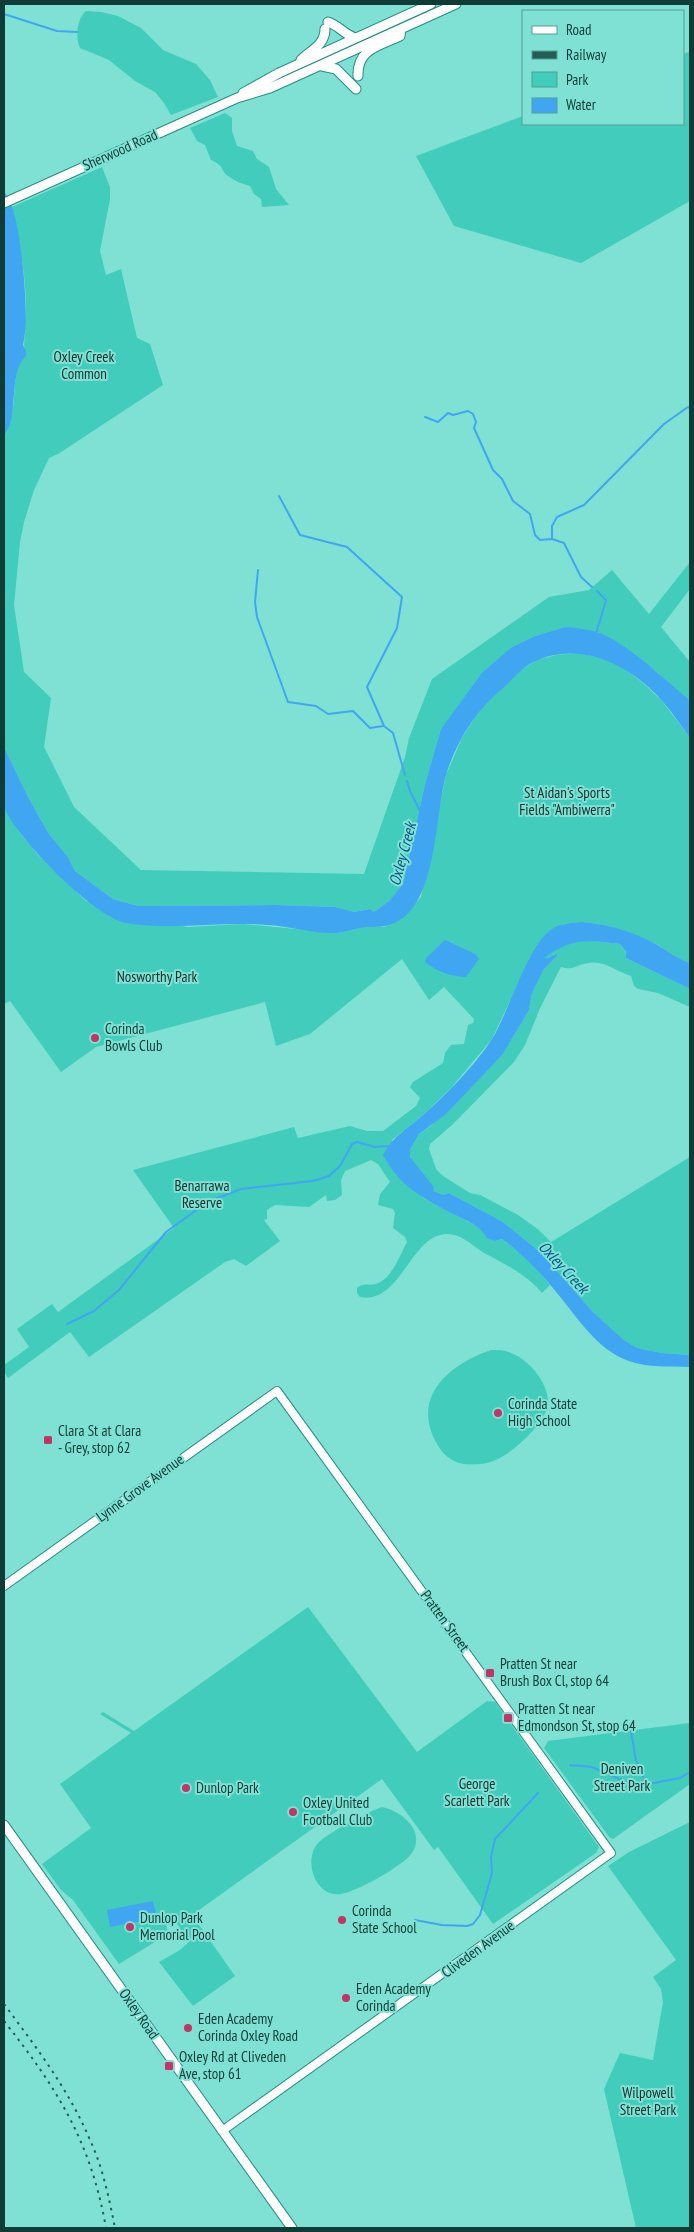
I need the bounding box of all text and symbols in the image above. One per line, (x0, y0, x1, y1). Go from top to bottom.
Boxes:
legend (522, 10, 684, 125)
text: Road (566, 20, 592, 39)
text: Railway (566, 45, 607, 64)
text: Park (566, 70, 588, 89)
text: Water (566, 95, 597, 114)
street label: Sherwood Road (79, 125, 160, 175)
park label: Oxley Creek Common (54, 347, 115, 383)
park label: St Aidan's Sports Fields "Ambiwerra" (519, 783, 615, 819)
water label: Oxley Creek (384, 818, 421, 888)
park label: Nosworthy Park (117, 967, 198, 986)
place label: Corinda Bowls Club (105, 1019, 162, 1055)
marker: Corinda Bowls Club (89, 1032, 101, 1044)
park label: Benarrawa Reserve (175, 1176, 229, 1212)
water label: Oxley Creek (535, 1236, 595, 1299)
place label: Corinda State High School (508, 1394, 577, 1430)
marker: Corinda State High School (492, 1407, 504, 1419)
place label: Clara St at Clara - Grey, stop 62 (58, 1421, 141, 1457)
marker: Clara St at Clara - Grey, stop 62 (42, 1434, 54, 1446)
street label: Lynne Grove Avenue (92, 1449, 187, 1526)
street label: Pratten Street (417, 1586, 474, 1655)
place label: Pratten St near Brush Box Cl, stop 64 (500, 1654, 609, 1690)
marker: Pratten St near Brush Box Cl, stop 64 (484, 1667, 496, 1679)
place label: Pratten St near Edmondson St, stop 64 (518, 1699, 636, 1735)
marker: Pratten St near Edmondson St, stop 64 (502, 1712, 514, 1724)
park label: Deniven Street Park (594, 1759, 650, 1795)
park label: George Scarlett Park (444, 1774, 510, 1810)
place label: Dunlop Park (196, 1778, 259, 1797)
marker: Dunlop Park (180, 1782, 192, 1794)
place label: Oxley United Football Club (303, 1793, 372, 1829)
marker: Oxley United Football Club (287, 1806, 299, 1818)
place label: Corinda State School (352, 1901, 417, 1937)
place label: Dunlop Park Memorial Pool (140, 1908, 215, 1944)
marker: Corinda State School (336, 1914, 348, 1926)
street label: Cliveden Avenue (437, 1916, 518, 1981)
marker: Dunlop Park Memorial Pool (124, 1921, 136, 1933)
place label: Eden Academy Corinda (356, 1979, 431, 2015)
street label: Oxley Road (115, 1985, 164, 2043)
marker: Eden Academy Corinda (340, 1992, 352, 2004)
place label: Eden Academy Corinda Oxley Road (198, 2009, 298, 2045)
marker: Eden Academy Corinda Oxley Road (182, 2022, 194, 2034)
place label: Oxley Rd at Cliveden Ave, stop 61 (179, 2047, 286, 2083)
marker: Oxley Rd at Cliveden Ave, stop 61 (163, 2060, 175, 2072)
park label: Wilpowell Street Park (620, 2083, 676, 2119)

